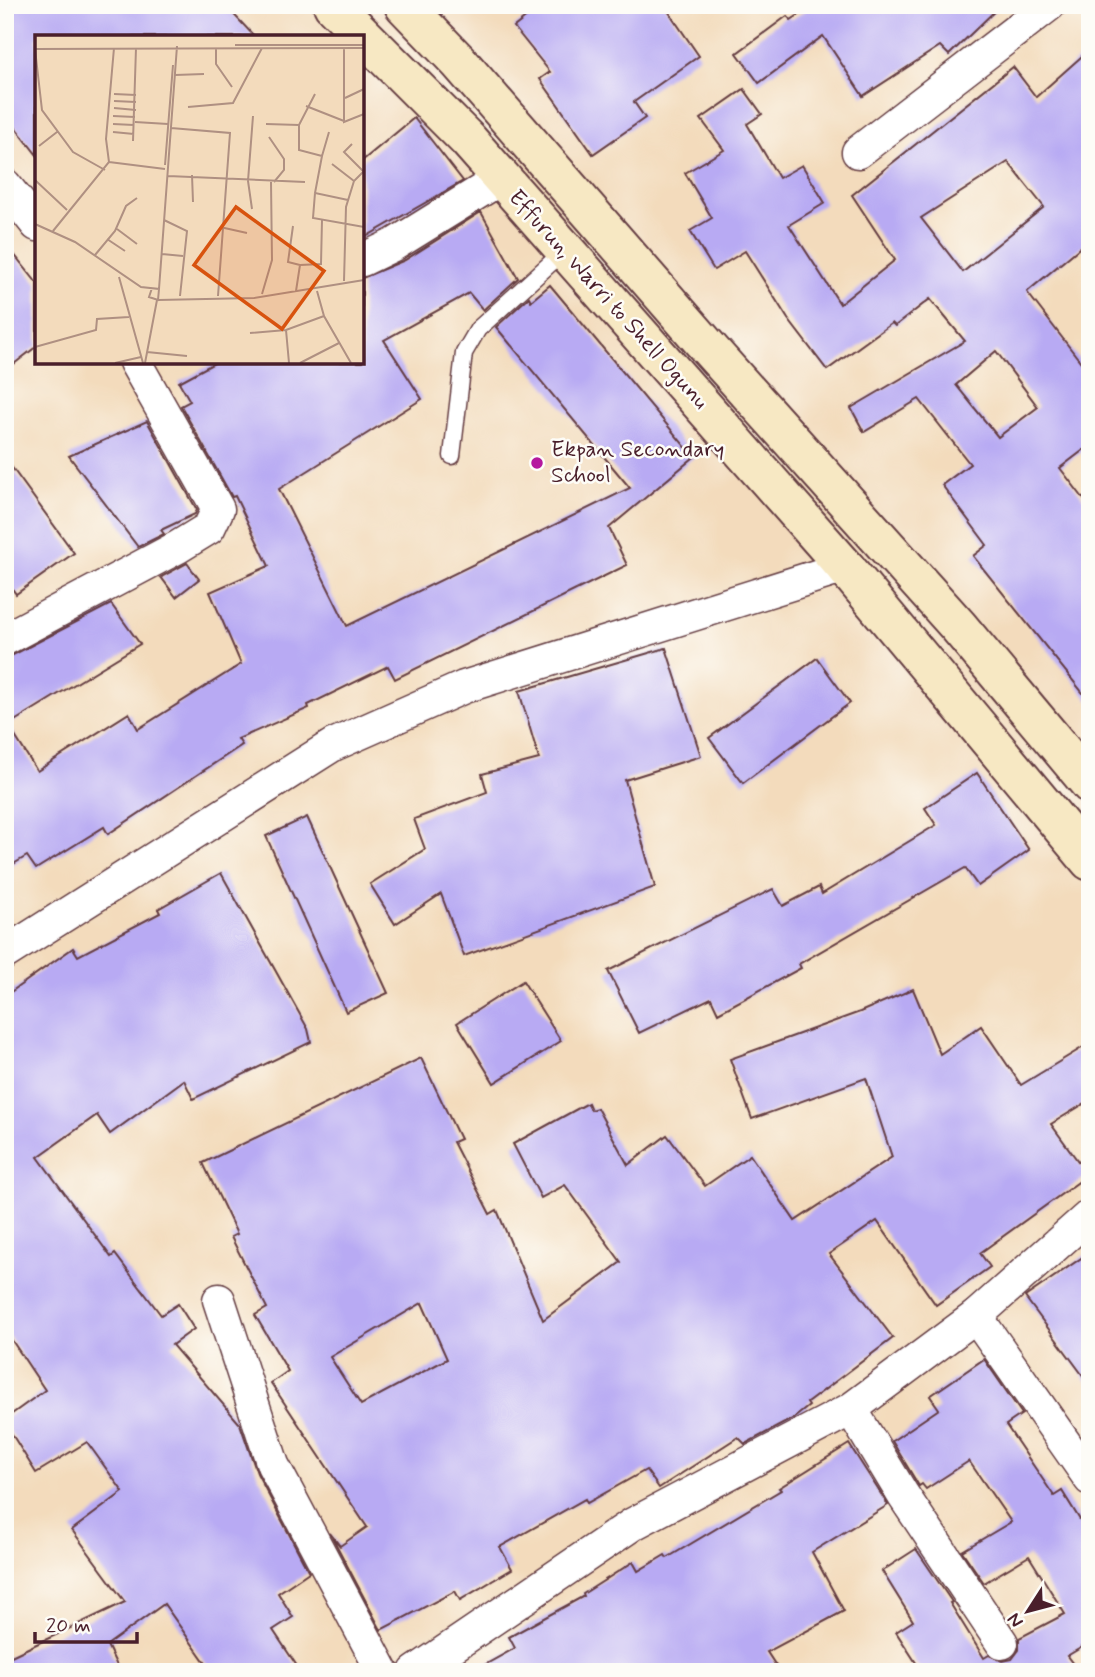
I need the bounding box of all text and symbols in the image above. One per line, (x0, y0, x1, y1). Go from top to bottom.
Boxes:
inset map (35, 35, 364, 364)
street label: Effurun, Warri to Shell Ogunu (501, 184, 715, 416)
place label: Ekpan Secondary School (551, 435, 725, 491)
marker: Ekpan Secondary School (529, 455, 545, 471)
north arrow (993, 1576, 1064, 1646)
scale bar (35, 1600, 136, 1644)
text: N (1002, 1608, 1029, 1633)
text: 20 m (46, 1612, 91, 1640)

